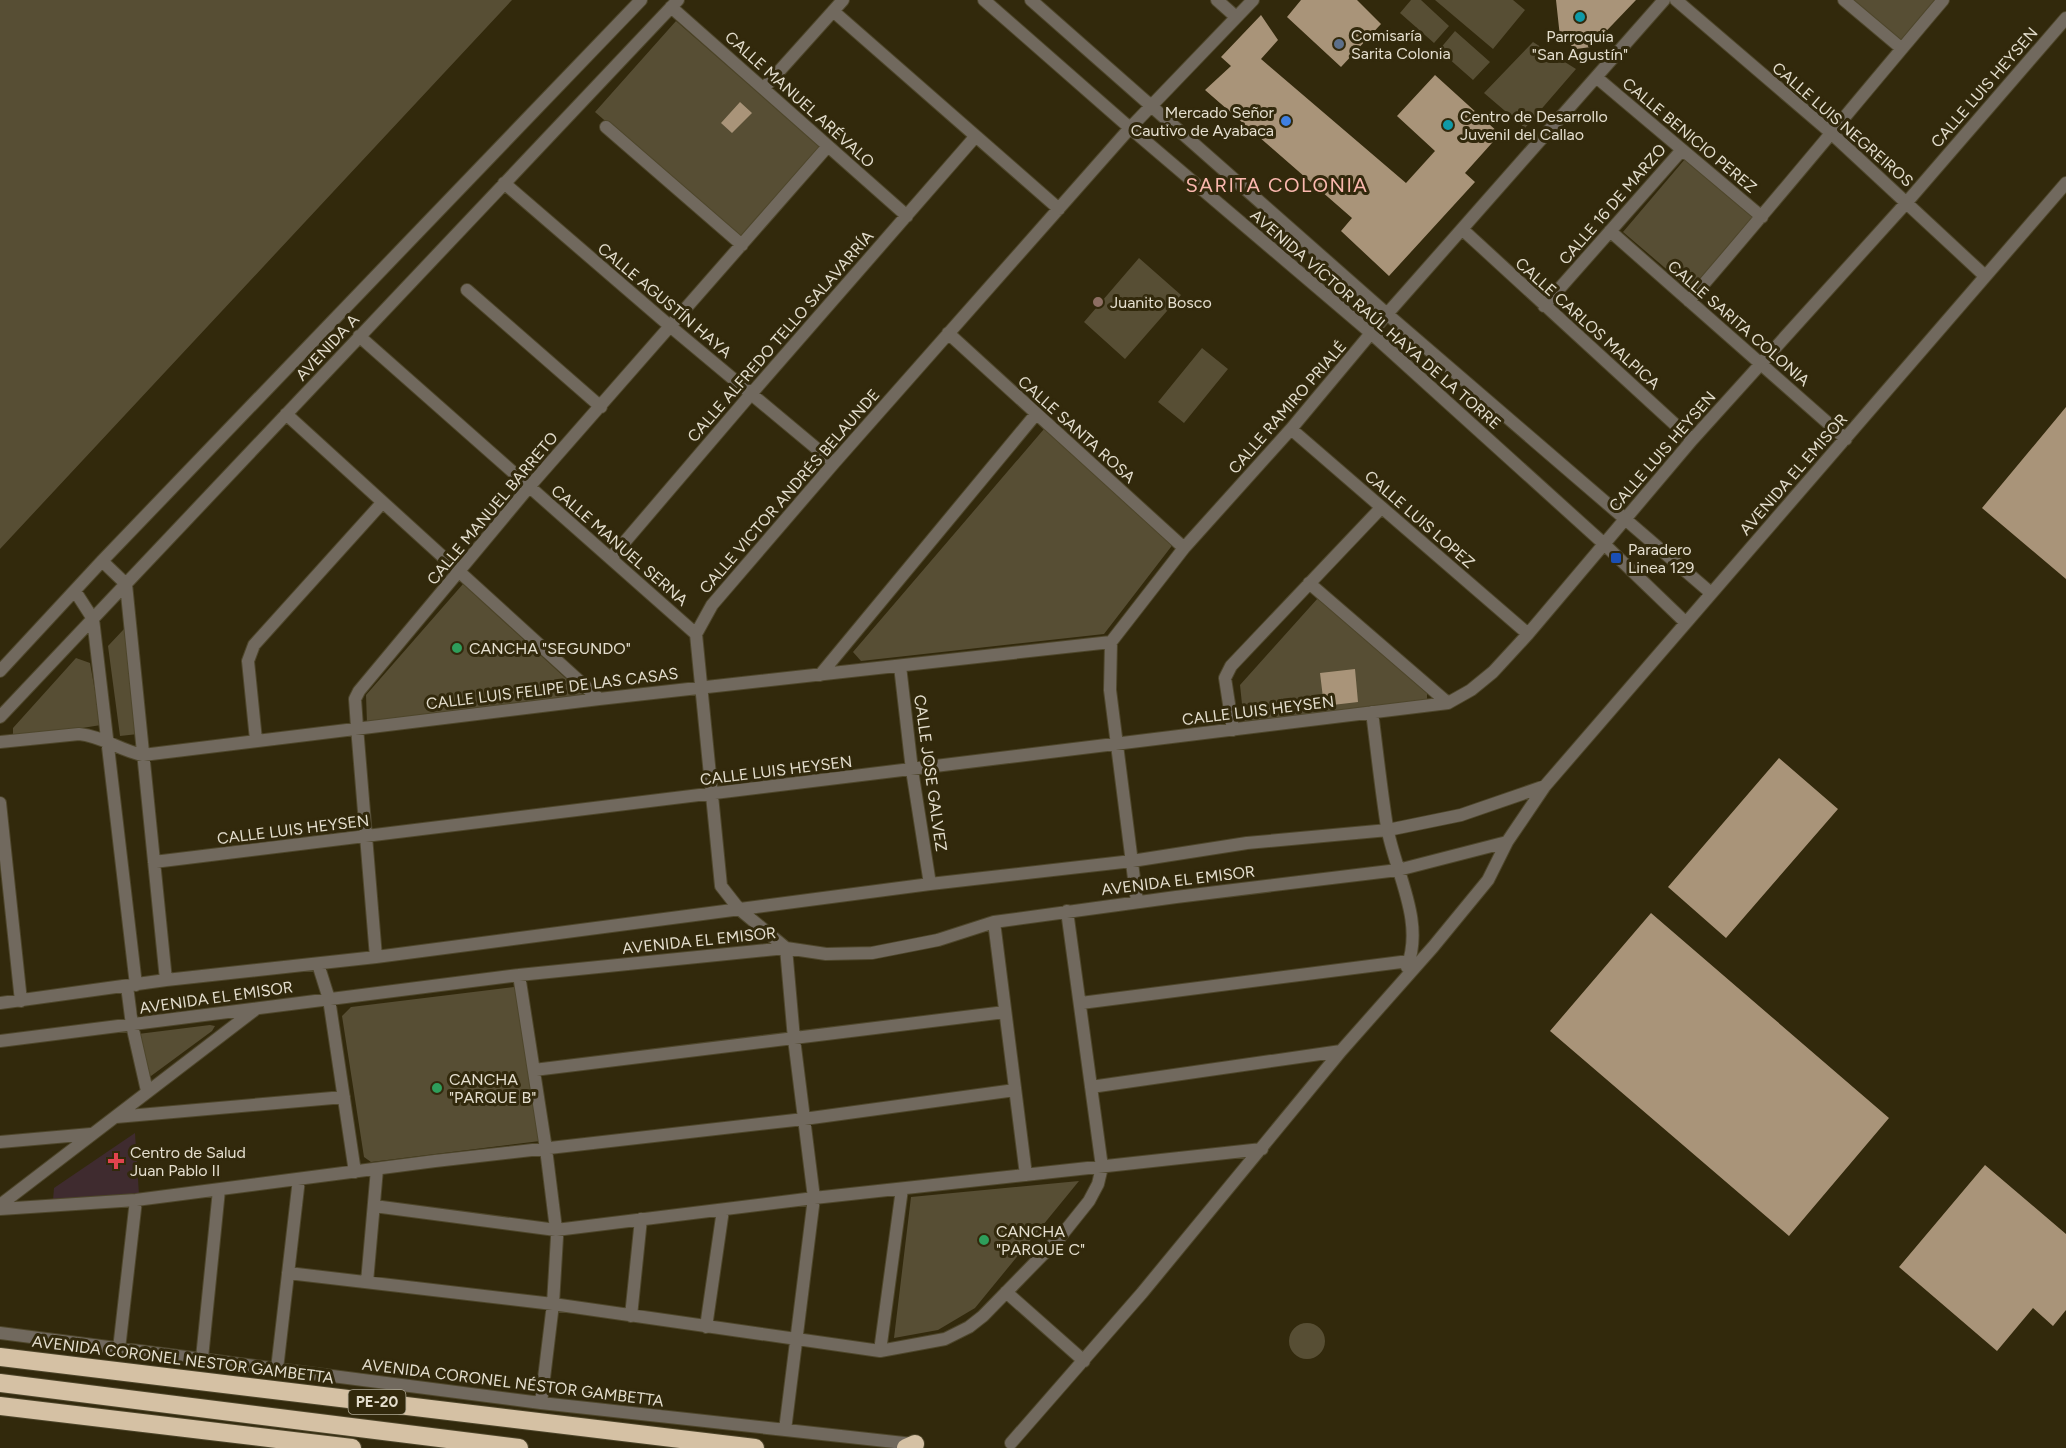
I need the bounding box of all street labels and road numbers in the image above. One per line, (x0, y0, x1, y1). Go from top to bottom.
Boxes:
street label: CALLE LUIS HEYSEN (1927, 23, 2042, 151)
street label: CALLE MANUEL ARÉVALO (721, 27, 878, 171)
street label: CALLE LUIS NEGREIROS (1768, 58, 1917, 191)
street label: CALLE BENICIO PEREZ (1619, 74, 1761, 197)
street label: CALLE 16 DE MARZO (1555, 140, 1670, 269)
street label: AVENIDA VÍCTOR RAÚL HAYA DE LA TORRE (1247, 206, 1505, 433)
street label: CALLE ALFREDO TELLO SALAVARRÍA (683, 227, 877, 446)
street label: CALLE AGUSTÍN HAYA (594, 239, 736, 362)
street label: CALLE CARLOS MALPICA (1512, 254, 1664, 393)
street label: CALLE SARITA COLONIA (1664, 257, 1814, 390)
street label: AVENIDA A (292, 310, 363, 385)
street label: CALLE RAMIRO PRIALÉ (1225, 337, 1350, 478)
street label: CALLE SANTA ROSA (1014, 372, 1139, 487)
street label: CALLE VICTOR ANDRÉS BELAUNDE (695, 385, 883, 597)
street label: CALLE LUIS HEYSEN (1605, 387, 1720, 515)
street label: AVENIDA EL EMISOR (1736, 410, 1851, 539)
street label: CALLE MANUEL BARRETO (423, 428, 562, 589)
street label: CALLE LUIS LOPEZ (1361, 466, 1479, 572)
street label: CALLE MANUEL SERNA (547, 481, 692, 610)
street label: CALLE LUIS FELIPE DE LAS CASAS (425, 664, 679, 713)
street label: CALLE LUIS HEYSEN (1181, 692, 1335, 729)
street label: CALLE JOSE GALVEZ (910, 693, 951, 853)
street label: CALLE LUIS HEYSEN (699, 752, 853, 789)
street label: CALLE LUIS HEYSEN (216, 811, 370, 848)
street label: AVENIDA EL EMISOR (1100, 862, 1256, 899)
street label: AVENIDA EL EMISOR (621, 923, 777, 958)
street label: AVENIDA EL EMISOR (138, 977, 294, 1018)
street label: AVENIDA CORONEL NESTOR GAMBETTA (31, 1332, 335, 1387)
street label: AVENIDA CORONEL NÉSTOR GAMBETTA (361, 1355, 665, 1410)
road number: PE-20 (348, 1390, 406, 1414)

